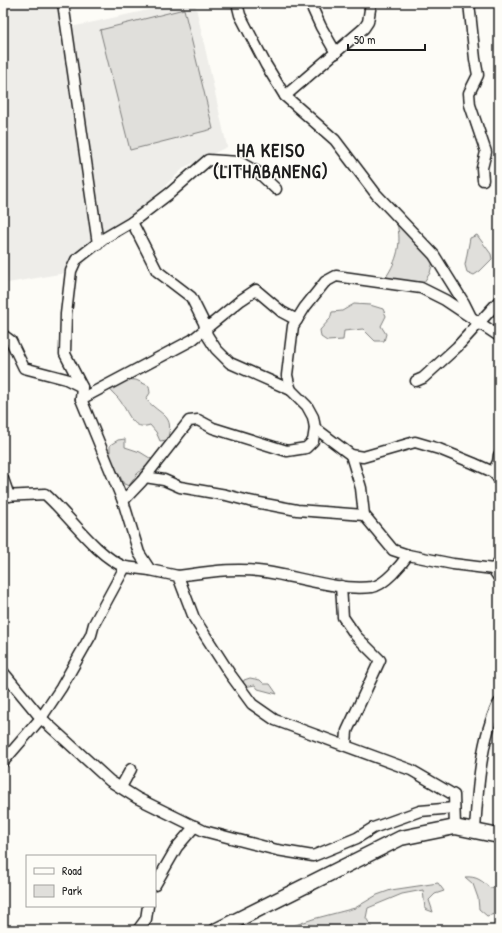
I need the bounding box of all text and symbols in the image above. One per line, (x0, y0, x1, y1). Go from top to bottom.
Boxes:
scale bar (348, 26, 425, 52)
text: 50 m (354, 31, 375, 48)
district label: HA KEISO (LITHABANENG) (213, 138, 329, 184)
legend (26, 855, 156, 907)
text: Road (62, 862, 82, 879)
text: Park (62, 882, 82, 899)

